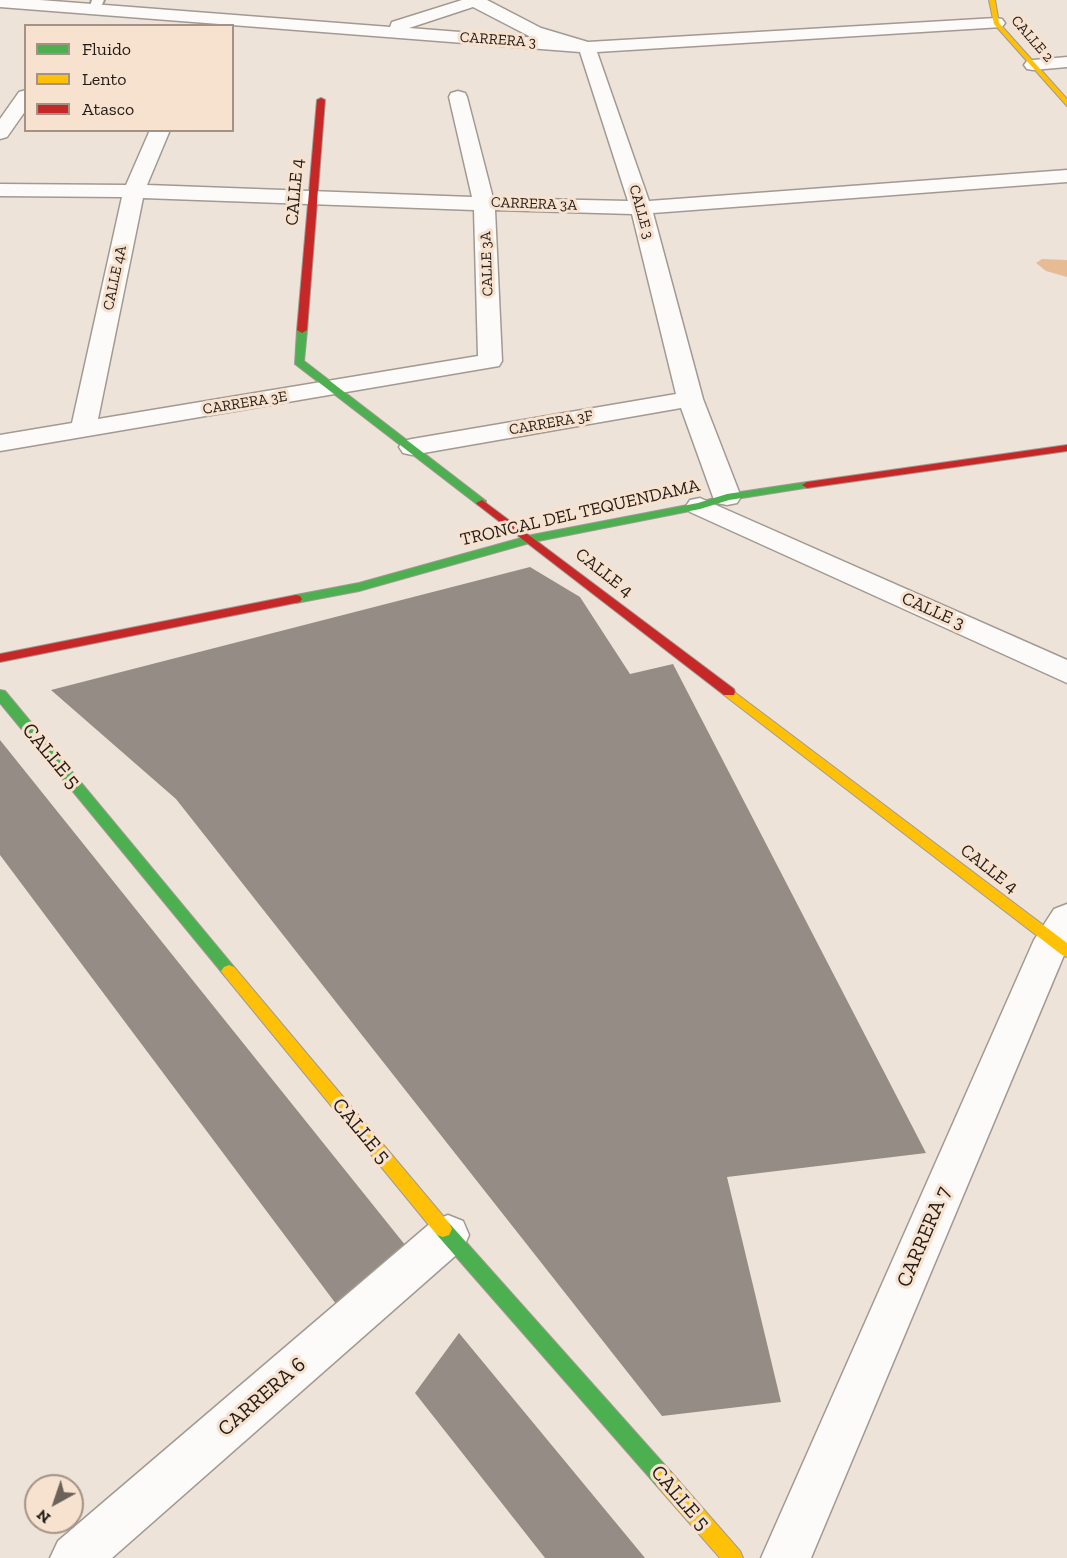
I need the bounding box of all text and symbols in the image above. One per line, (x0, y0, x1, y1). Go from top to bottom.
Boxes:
street label: CALLE 2 (1007, 12, 1057, 66)
legend (24, 24, 234, 132)
street label: CARRERA 3 (459, 28, 537, 52)
text: Fluido (82, 38, 131, 60)
text: Lento (82, 68, 127, 90)
text: Atasco (82, 98, 134, 120)
street label: CALLE 4 (281, 158, 309, 226)
street label: CALLE 3 (625, 183, 657, 241)
street label: CARRERA 3A (491, 194, 577, 214)
street label: CALLE 3A (477, 231, 497, 297)
street label: CALLE 4A (99, 244, 131, 312)
street label: CARRERA 3E (201, 387, 289, 419)
street label: CARRERA 3F (508, 407, 594, 439)
street label: TRONCAL DEL TEQUENDAMA (458, 475, 702, 551)
street label: CALLE 4 (571, 544, 637, 602)
street label: CALLE 3 (898, 588, 968, 634)
street label: CALLE 5 (16, 718, 86, 794)
street label: CALLE 4 (956, 840, 1022, 898)
street label: CALLE 5 (326, 1093, 396, 1169)
street label: CARRERA 7 (892, 1183, 956, 1291)
street label: CARRERA 6 (213, 1352, 311, 1442)
street label: CALLE 5 (645, 1460, 715, 1536)
north arrow (24, 1474, 84, 1534)
text: N (33, 1505, 54, 1528)

